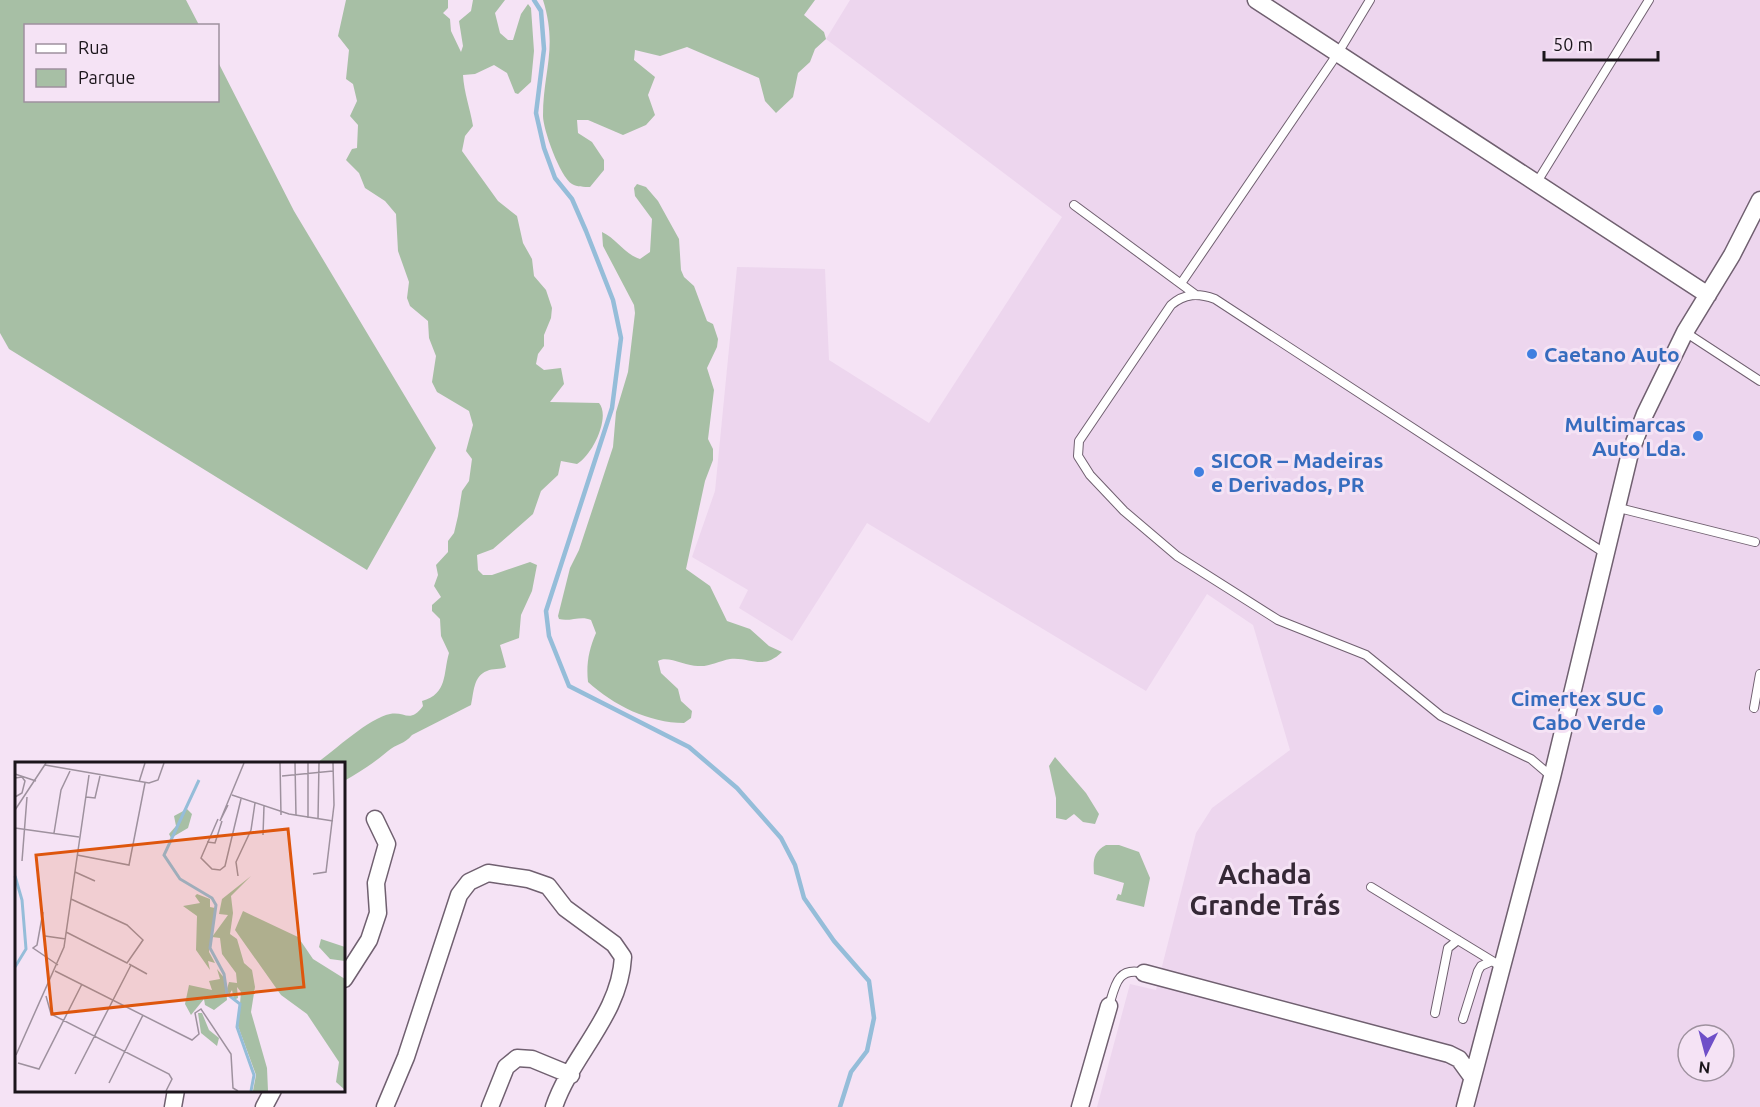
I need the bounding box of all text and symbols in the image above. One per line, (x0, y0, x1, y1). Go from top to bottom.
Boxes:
legend (24, 24, 219, 102)
scale bar (1544, 24, 1658, 62)
text: 50 m (1553, 34, 1593, 54)
text: Rua (78, 37, 109, 57)
text: Parque (78, 67, 135, 87)
place label: Caetano Auto (1544, 342, 1680, 366)
marker: Caetano Auto (1525, 347, 1539, 361)
place label: Multimarcas Auto Lda. (1565, 412, 1686, 460)
marker: Multimarcas Auto Lda. (1691, 429, 1705, 443)
place label: SICOR – Madeiras e Derivados, PR (1211, 448, 1383, 496)
marker: SICOR – Madeiras e Derivados, PR (1192, 465, 1206, 479)
place label: Cimertex SUC Cabo Verde (1511, 686, 1646, 734)
marker: Cimertex SUC Cabo Verde (1651, 703, 1665, 717)
inset map (15, 762, 345, 1092)
district label: Achada Grande Trás (1189, 859, 1341, 920)
north arrow (1676, 1023, 1736, 1083)
text: N (1698, 1058, 1711, 1077)

